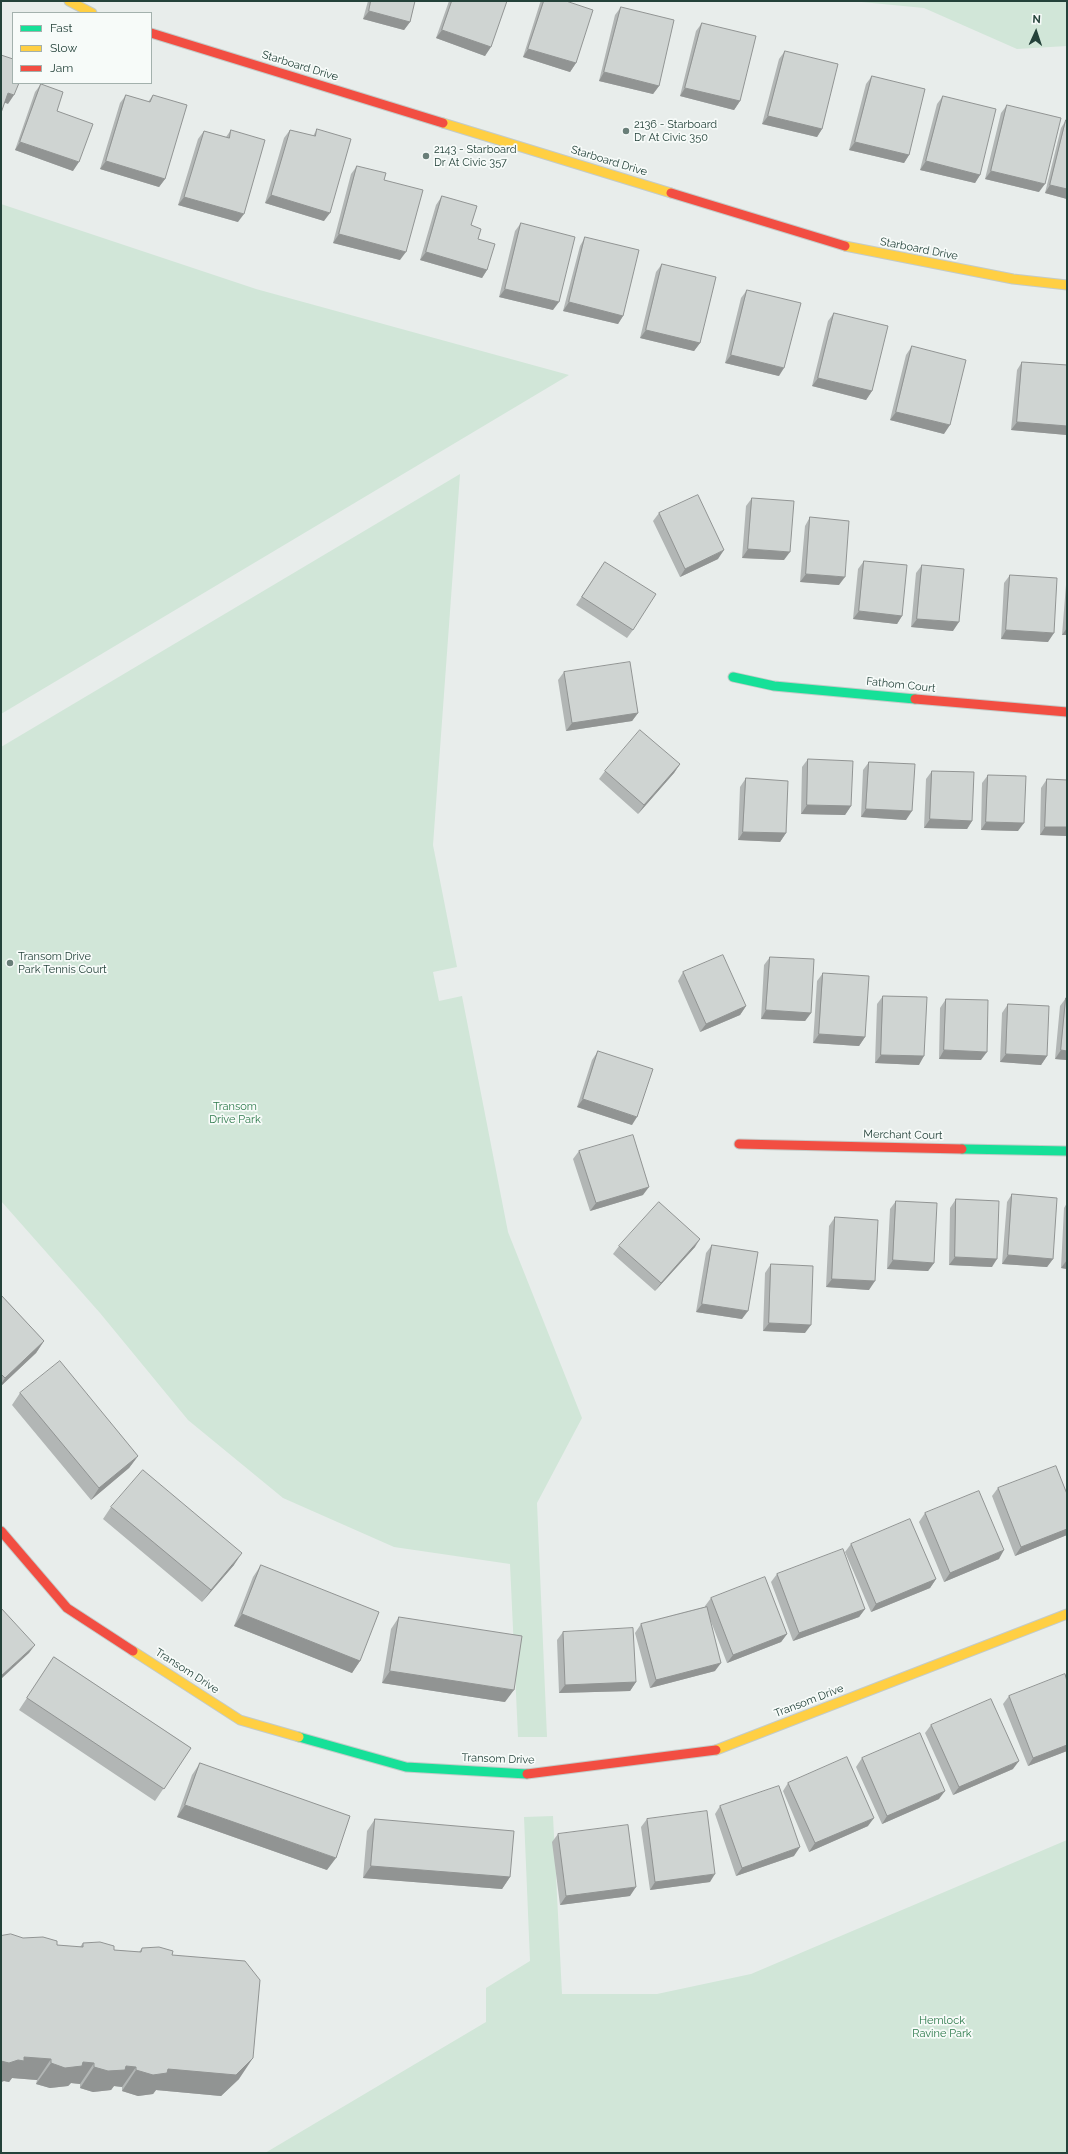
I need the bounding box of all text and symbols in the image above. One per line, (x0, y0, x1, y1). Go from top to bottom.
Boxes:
legend (12, 12, 152, 84)
north arrow (1016, 12, 1056, 52)
text: N (1032, 13, 1041, 26)
text: Fast (50, 21, 73, 35)
text: Slow (50, 41, 77, 55)
street label: Starboard Drive (260, 48, 340, 84)
text: Jam (50, 61, 73, 75)
place label: 2136 - Starboard Dr At Civic 350 (634, 118, 717, 144)
marker: 2136 - Starboard Dr At Civic 350 (621, 126, 631, 136)
place label: 2143 - Starboard Dr At Civic 357 (434, 143, 517, 169)
street label: Starboard Drive (569, 143, 649, 179)
marker: 2143 - Starboard Dr At Civic 357 (421, 151, 431, 161)
street label: Starboard Drive (879, 235, 959, 263)
street label: Fathom Court (866, 675, 936, 695)
place label: Transom Drive Park Tennis Court (18, 950, 107, 976)
marker: Transom Drive Park Tennis Court (5, 958, 15, 968)
park label: Transom Drive Park (209, 1100, 261, 1126)
street label: Merchant Court (863, 1128, 943, 1142)
street label: Transom Drive (153, 1646, 221, 1696)
street label: Transom Drive (773, 1682, 845, 1720)
street label: Transom Drive (461, 1751, 535, 1767)
park label: Hemlock Ravine Park (912, 2014, 972, 2040)

